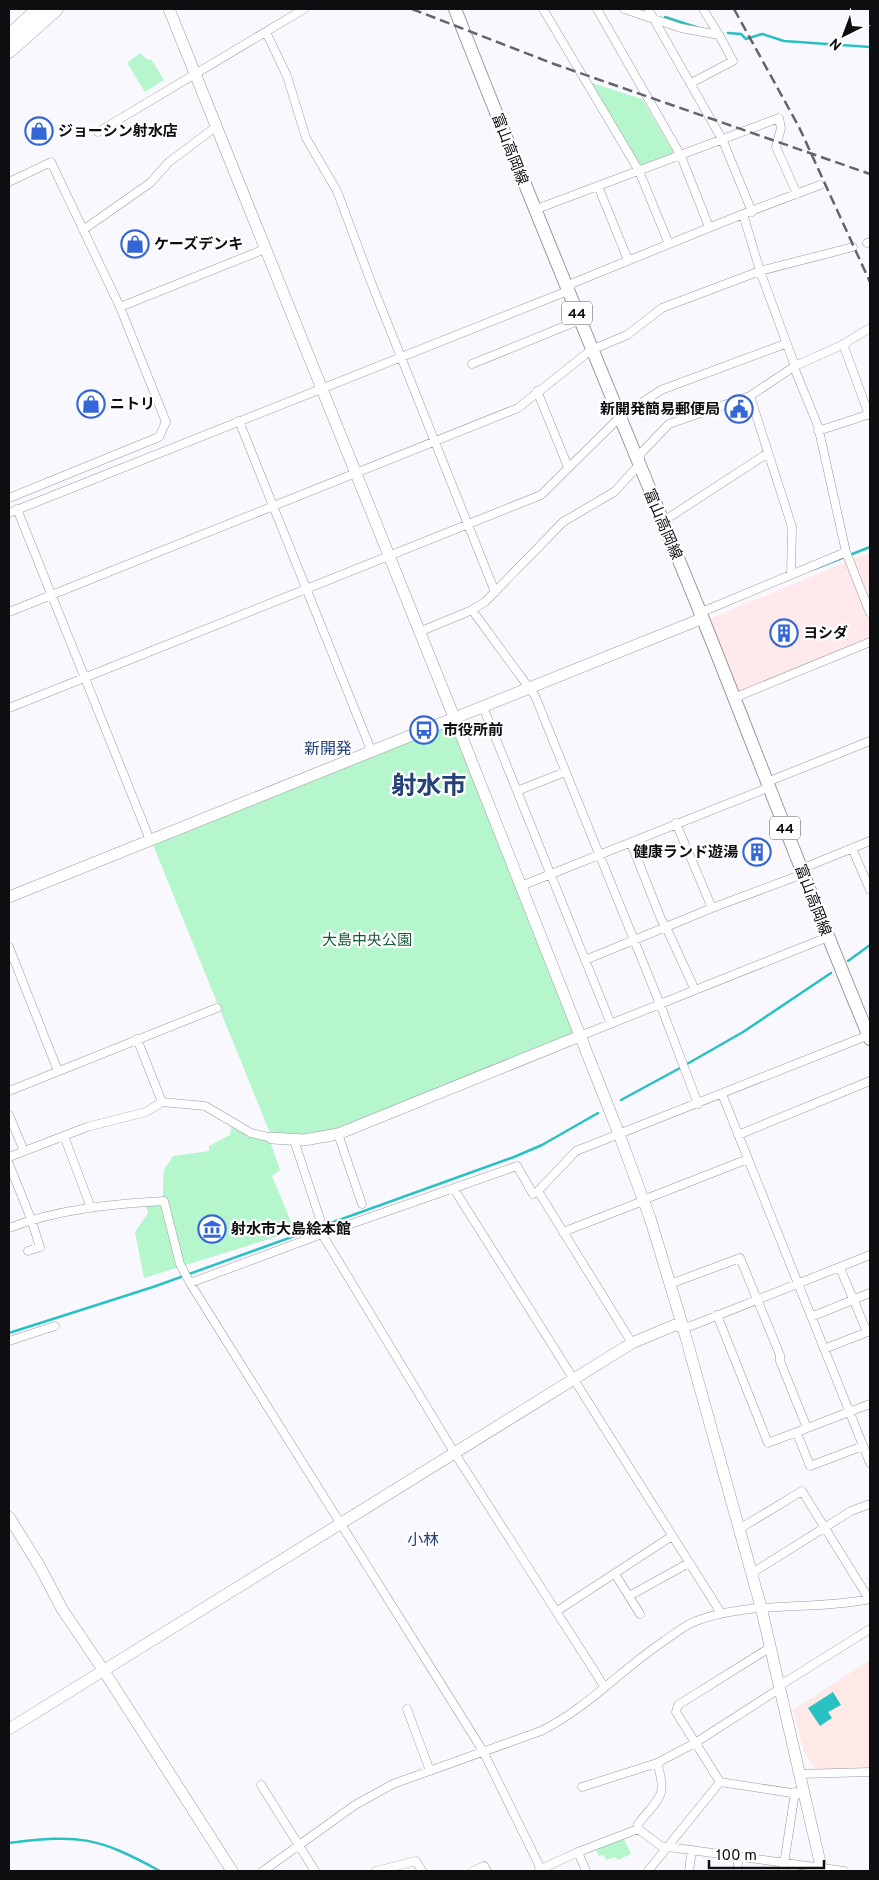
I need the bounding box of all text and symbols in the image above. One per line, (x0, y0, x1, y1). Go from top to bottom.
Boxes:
north arrow (819, 10, 869, 60)
text: N (827, 34, 846, 53)
street label: 富山高岡線 (486, 111, 531, 188)
shop icon: ジョーシン射水店 (24, 116, 54, 146)
place label: ジョーシン射水店 (58, 122, 178, 142)
shop icon: ケーズデンキ (120, 229, 150, 259)
place label: ケーズデンキ (154, 235, 243, 255)
road number: 44 (562, 302, 592, 324)
shop icon: ニトリ (76, 389, 106, 419)
public building icon: 新開発簡易郵便局 (724, 394, 754, 424)
place label: ニトリ (110, 396, 155, 415)
place label: 新開発簡易郵便局 (600, 401, 720, 420)
street label: 富山高岡線 (638, 486, 685, 563)
building icon: ヨシダ (769, 618, 799, 648)
place label: ヨシダ (803, 625, 848, 644)
bus stop icon: 市役所前 (409, 715, 439, 745)
place label: 市役所前 (443, 721, 503, 741)
district label: 新開発 (304, 740, 352, 760)
district label: 射水市 (391, 772, 467, 804)
road number: 44 (770, 816, 800, 840)
building icon: 健康ランド遊湯 (742, 837, 772, 867)
place label: 健康ランド遊湯 (633, 843, 738, 863)
street label: 富山高岡線 (789, 862, 834, 939)
park label: 大島中央公園 (322, 932, 412, 951)
museum icon: 射水市大島絵本館 (197, 1214, 227, 1244)
place label: 射水市大島絵本館 (231, 1220, 351, 1240)
district label: 小林 (407, 1531, 439, 1551)
scale bar (709, 1838, 824, 1870)
text: 100 m (716, 1847, 757, 1866)

